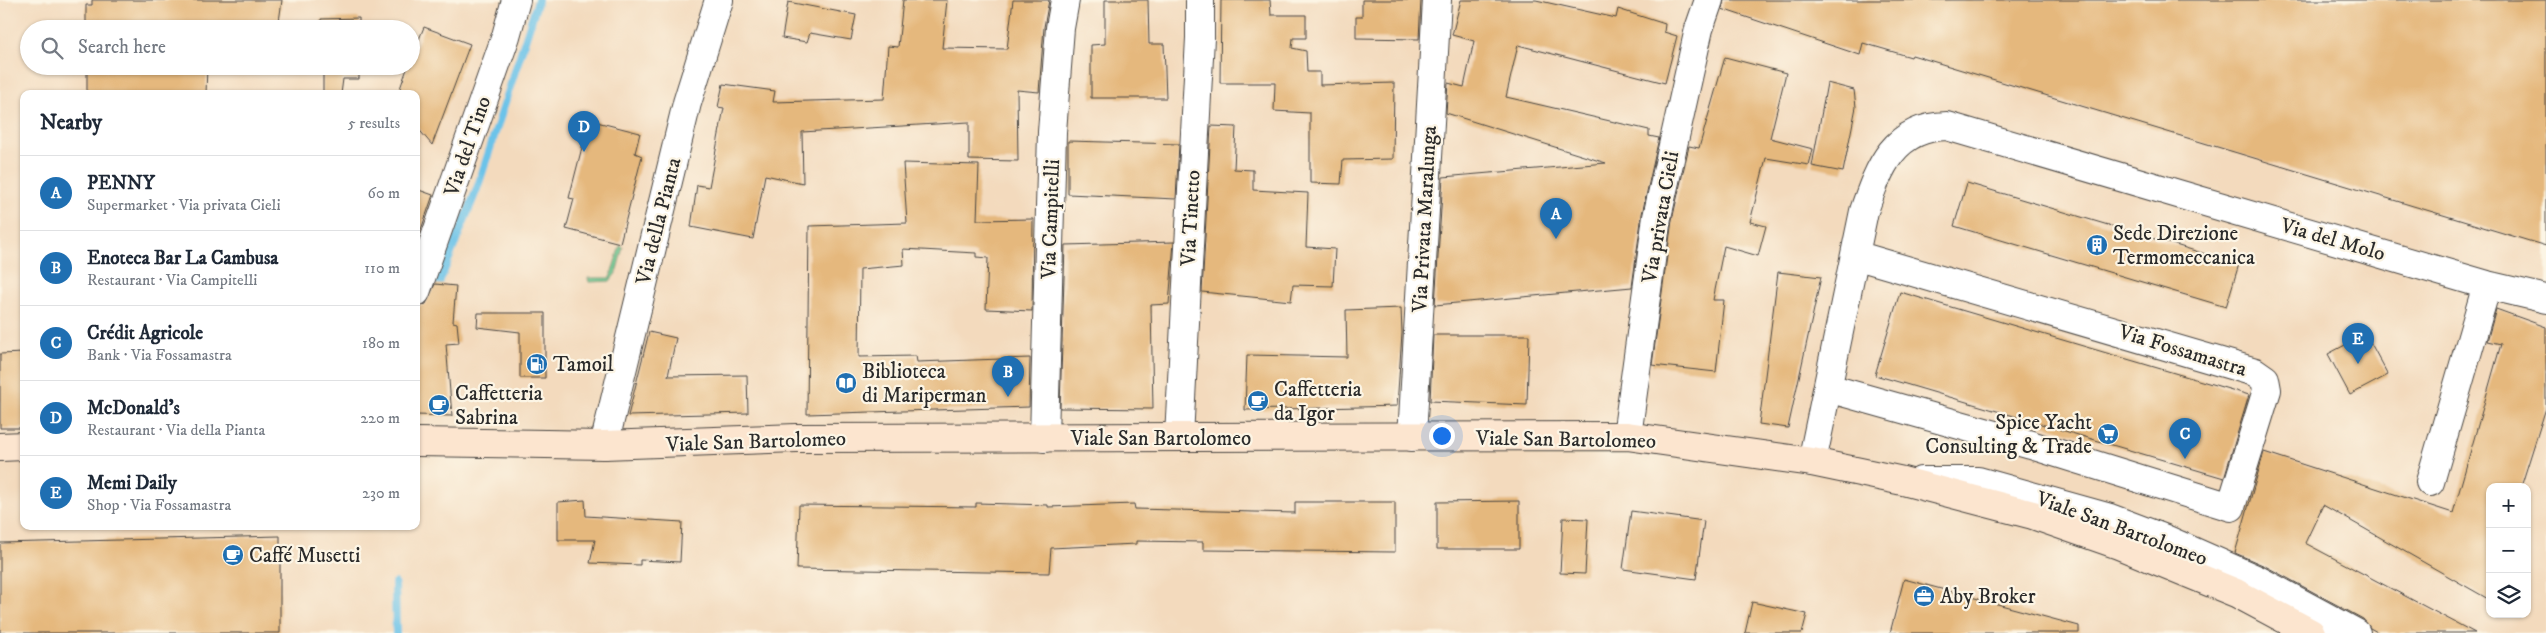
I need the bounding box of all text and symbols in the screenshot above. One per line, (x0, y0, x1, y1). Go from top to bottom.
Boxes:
search box (20, 20, 420, 75)
icon: search (38, 34, 66, 62)
text: Search here (78, 36, 166, 59)
street label: Via del Tino (438, 93, 497, 201)
text: Nearby (40, 110, 102, 136)
pin: D (568, 111, 600, 152)
text: 5 results (348, 113, 400, 133)
street label: Via Privata Maralunga (1407, 125, 1443, 314)
street label: Via privata Cieli (1636, 149, 1685, 286)
street label: Via della Pianta (630, 155, 687, 289)
street label: Via Campitelli (1036, 159, 1066, 280)
street label: Via Tinetto (1175, 169, 1207, 268)
text: PENNY (87, 172, 155, 195)
text: A (51, 183, 61, 203)
text: 60 m (368, 183, 400, 203)
text: Supermarket · Via privata Cieli (87, 195, 281, 215)
pin: A (1540, 198, 1572, 239)
street label: Via del Molo (2277, 212, 2388, 267)
place label: Sede Direzione Termomeccanica (2113, 221, 2255, 271)
building icon: Sede Direzione Termomeccanica (2085, 233, 2109, 257)
text: Enoteca Bar La Cambusa (87, 247, 278, 270)
text: B (51, 258, 61, 278)
text: 110 m (364, 258, 400, 278)
text: Restaurant · Via Campitelli (87, 270, 257, 290)
street label: Via Fossamastra (2115, 319, 2250, 383)
text: Crédit Agricole (87, 322, 203, 345)
pin: E (2342, 323, 2374, 364)
text: C (51, 333, 61, 353)
text: 180 m (362, 333, 400, 353)
text: Bank · Via Fossamastra (87, 345, 232, 365)
fuel station icon: Tamoil (525, 352, 549, 376)
place label: Tamoil (553, 352, 614, 378)
pin: B (992, 356, 1024, 397)
place label: Biblioteca di Mariperman (862, 359, 986, 409)
library icon: Biblioteca di Mariperman (834, 371, 858, 395)
place label: Caffetteria da Igor (1274, 377, 1362, 427)
place label: Caffetteria Sabrina (455, 381, 543, 431)
cafe icon: Caffetteria da Igor (1246, 389, 1270, 413)
cafe icon: Caffetteria Sabrina (427, 393, 451, 417)
text: McDonald's (87, 397, 180, 420)
text: D (50, 408, 62, 428)
text: 220 m (360, 408, 400, 428)
place label: Spice Yacht Consulting & Trade (1925, 410, 2092, 460)
pin: C (2169, 418, 2201, 459)
text: Restaurant · Via della Pianta (87, 420, 265, 440)
supermarket icon: Spice Yacht Consulting & Trade (2096, 422, 2120, 446)
your location (1429, 423, 1455, 449)
street label: Viale San Bartolomeo (1475, 425, 1656, 455)
street label: Viale San Bartolomeo (665, 426, 847, 458)
street label: Viale San Bartolomeo (1070, 426, 1251, 452)
text: Memi Daily (87, 472, 177, 495)
text: E (50, 483, 62, 503)
text: 230 m (362, 483, 400, 503)
map controls (2486, 483, 2531, 618)
button: + (2486, 483, 2531, 528)
street label: Viale San Bartolomeo (2032, 486, 2211, 572)
text: Shop · Via Fossamastra (87, 495, 231, 515)
button: − (2486, 528, 2531, 573)
cafe icon: Caffé Musetti (221, 543, 245, 567)
place label: Caffé Musetti (249, 543, 360, 569)
button: layers (2486, 573, 2531, 618)
office icon: Aby Broker (1912, 584, 1936, 608)
place label: Aby Broker (1940, 584, 2036, 610)

